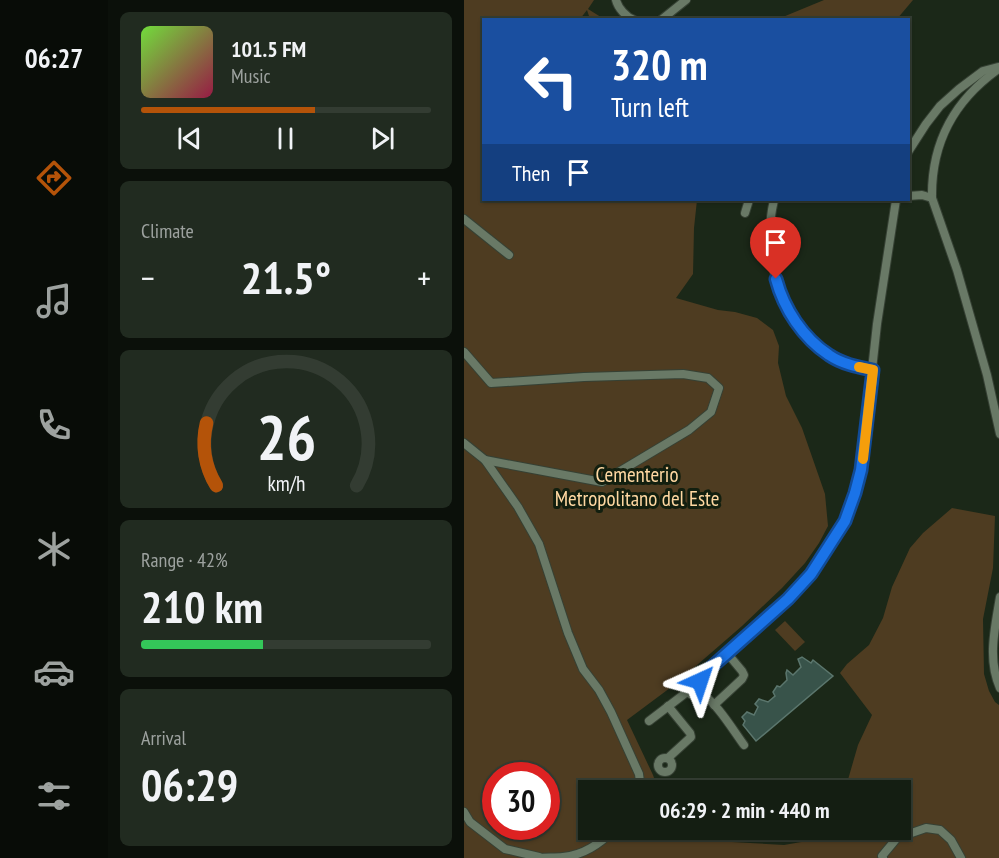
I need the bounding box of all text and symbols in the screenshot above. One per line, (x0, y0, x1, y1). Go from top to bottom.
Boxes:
text: 101.5 FM (231, 35, 306, 63)
text: 320 m (611, 37, 708, 92)
text: 06:27 (25, 41, 83, 75)
icon: left (512, 42, 590, 120)
text: Music (231, 63, 271, 89)
text: Turn left (611, 90, 689, 124)
icon: previous (173, 122, 206, 155)
icon: pause (269, 122, 302, 155)
icon: next (366, 122, 399, 155)
icon: arrive (562, 156, 595, 189)
icon: directions (33, 157, 75, 199)
text: Then (512, 159, 550, 187)
pin (750, 217, 801, 279)
text: Climate (141, 218, 194, 244)
icon: arrive (759, 226, 792, 259)
text: 21.5° (241, 248, 331, 306)
text: − (141, 256, 155, 299)
text: + (417, 256, 431, 299)
icon: music (33, 280, 75, 322)
text: 26 (256, 396, 316, 477)
icon: phone (33, 404, 75, 446)
park label: Cementerio Metropolitano del Este (555, 461, 719, 512)
text: km/h (267, 469, 305, 497)
icon: climate (33, 528, 75, 570)
text: Range · 42% (141, 547, 228, 573)
text: 210 km (141, 577, 263, 635)
position arrow (668, 649, 732, 713)
icon: car (33, 651, 75, 693)
text: Arrival (141, 725, 186, 751)
text: 06:29 (141, 755, 238, 813)
speed limit sign: 30 (482, 762, 560, 840)
icon: filters (33, 775, 75, 817)
text: 06:29 · 2 min · 440 m (659, 796, 830, 824)

